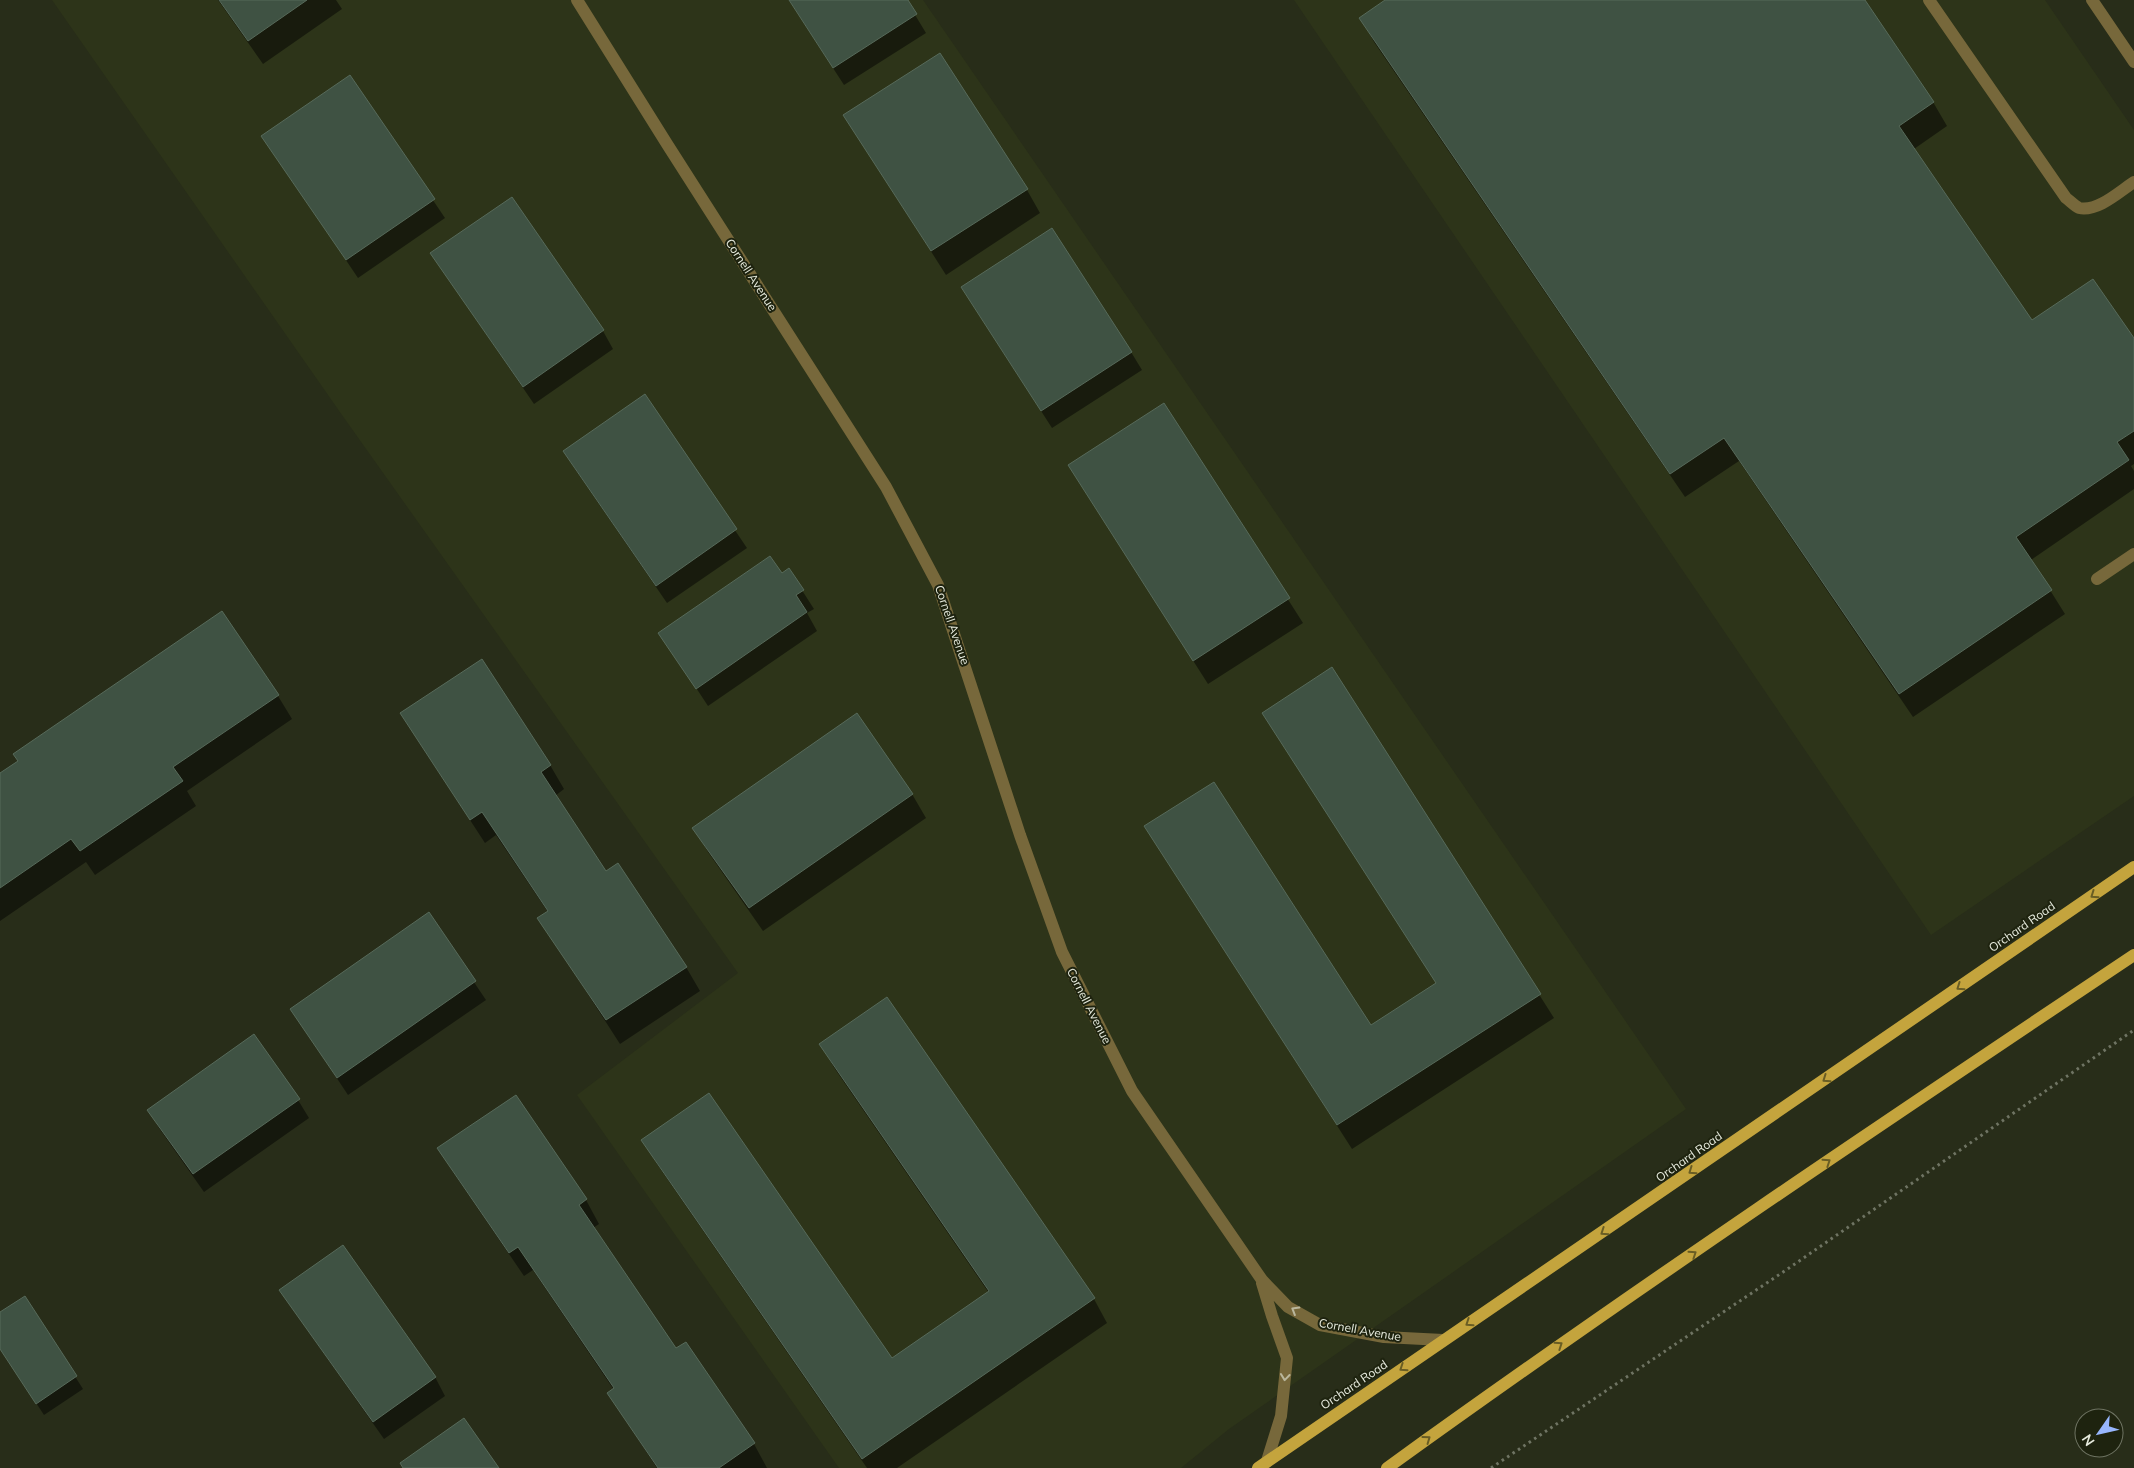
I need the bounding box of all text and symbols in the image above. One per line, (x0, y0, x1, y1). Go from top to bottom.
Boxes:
street label: Cornell Avenue (722, 236, 780, 314)
street label: Cornell Avenue (932, 583, 973, 667)
one-way arrow (2090, 889, 2100, 898)
street label: Orchard Road (1986, 898, 2058, 955)
street label: Cornell Avenue (1064, 965, 1115, 1046)
one-way arrow (1956, 981, 1966, 990)
one-way arrow (1822, 1073, 1832, 1082)
street label: Orchard Road (1653, 1128, 1725, 1185)
one-way arrow (1822, 1159, 1831, 1168)
one-way arrow (1688, 1165, 1698, 1174)
one-way arrow (1600, 1226, 1609, 1235)
one-way arrow (1688, 1251, 1697, 1260)
one-way arrow (1291, 1307, 1300, 1317)
street label: Cornell Avenue (1318, 1315, 1402, 1344)
one-way arrow (1465, 1317, 1475, 1326)
one-way arrow (1554, 1342, 1563, 1352)
street label: Orchard Road (1317, 1357, 1390, 1413)
one-way arrow (1399, 1362, 1409, 1371)
one-way arrow (1280, 1374, 1291, 1382)
north arrow (2074, 1408, 2124, 1458)
text: N (2078, 1431, 2099, 1450)
one-way arrow (1421, 1437, 1430, 1445)

